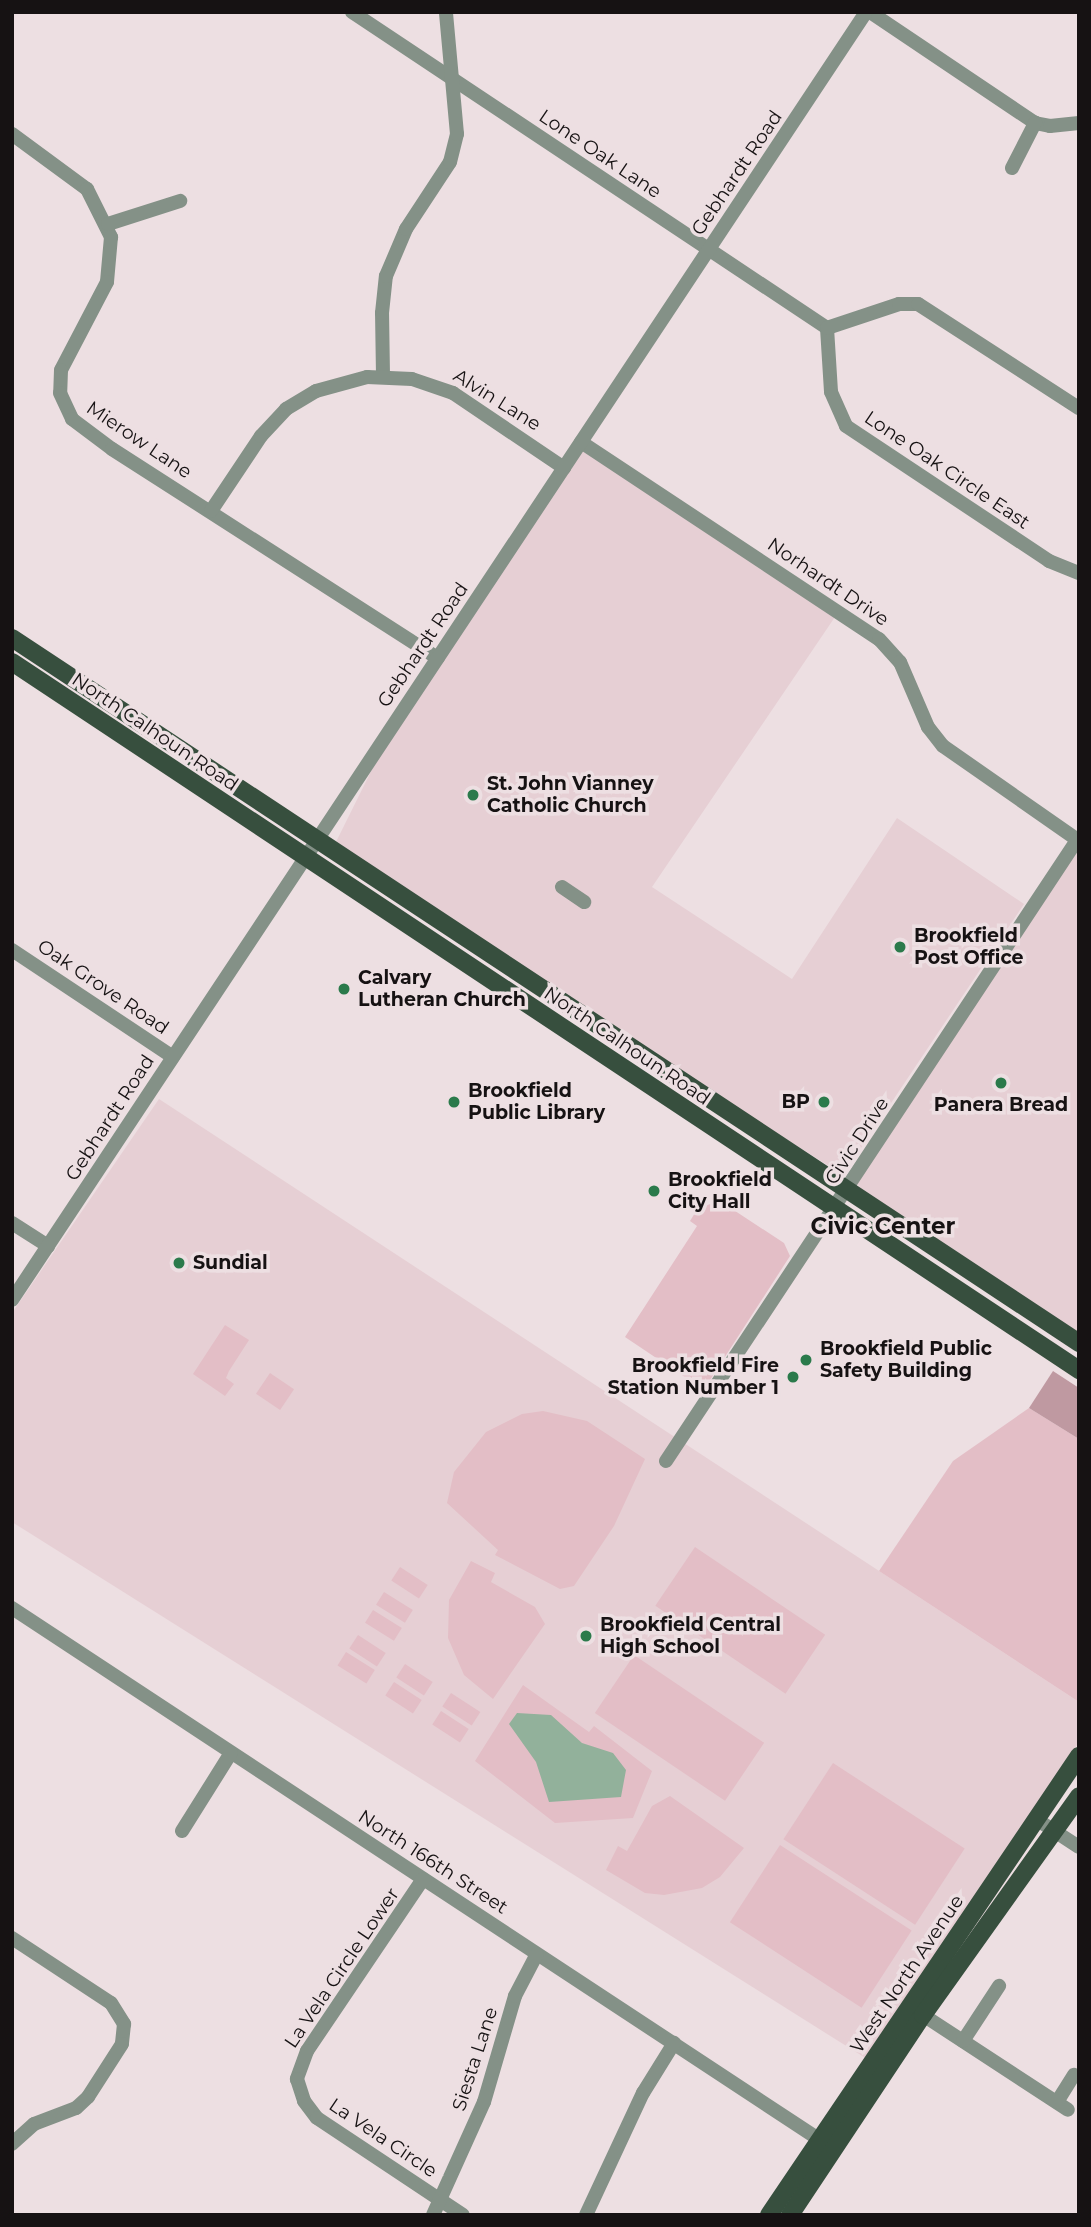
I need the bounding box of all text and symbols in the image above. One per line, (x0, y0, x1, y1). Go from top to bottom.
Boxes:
street label: Lone Oak Lane (535, 105, 665, 203)
street label: Gebhardt Road (687, 106, 787, 240)
street label: Alvin Lane (449, 364, 545, 436)
street label: Mierow Lane (82, 396, 196, 484)
street label: Lone Oak Circle East (860, 406, 1034, 534)
street label: Norhardt Drive (763, 533, 893, 631)
street label: Gebhardt Road (373, 578, 473, 712)
street label: North Calhoun Road (68, 668, 242, 796)
place label: St. John Vianney Catholic Church (487, 773, 653, 817)
marker: St. John Vianney Catholic Church (465, 787, 481, 803)
place label: Brookfield Post Office (914, 925, 1023, 969)
street label: Oak Grove Road (33, 935, 173, 1039)
marker: Brookfield Post Office (892, 939, 908, 955)
place label: Calvary Lutheran Church (358, 967, 526, 1011)
marker: Calvary Lutheran Church (336, 981, 352, 997)
street label: North Calhoun Road (540, 982, 714, 1110)
street label: Gebhardt Road (61, 1051, 159, 1185)
marker: Panera Bread (993, 1075, 1009, 1091)
place label: Brookfield Public Library (468, 1080, 605, 1124)
place label: BP (782, 1091, 810, 1113)
street label: Civic Drive (820, 1093, 894, 1189)
marker: Brookfield Public Library (446, 1094, 462, 1110)
marker: BP (816, 1094, 832, 1110)
place label: Panera Bread (934, 1094, 1068, 1116)
place label: Brookfield City Hall (668, 1169, 772, 1213)
marker: Brookfield City Hall (646, 1183, 662, 1199)
district label: Civic Center (810, 1212, 956, 1240)
place label: Sundial (193, 1252, 268, 1274)
marker: Sundial (171, 1255, 187, 1271)
place label: Brookfield Public Safety Building (820, 1338, 992, 1382)
marker: Brookfield Public Safety Building (798, 1352, 814, 1368)
place label: Brookfield Fire Station Number 1 (608, 1355, 779, 1399)
marker: Brookfield Fire Station Number 1 (785, 1369, 801, 1385)
place label: Brookfield Central High School (600, 1614, 781, 1658)
marker: Brookfield Central High School (578, 1628, 594, 1644)
street label: North 166th Street (354, 1805, 512, 1919)
street label: La Vela Circle Lower (280, 1883, 404, 2053)
street label: West North Avenue (846, 1891, 968, 2057)
street label: Siesta Lane (448, 2004, 502, 2114)
street label: La Vela Circle (325, 2093, 441, 2183)

